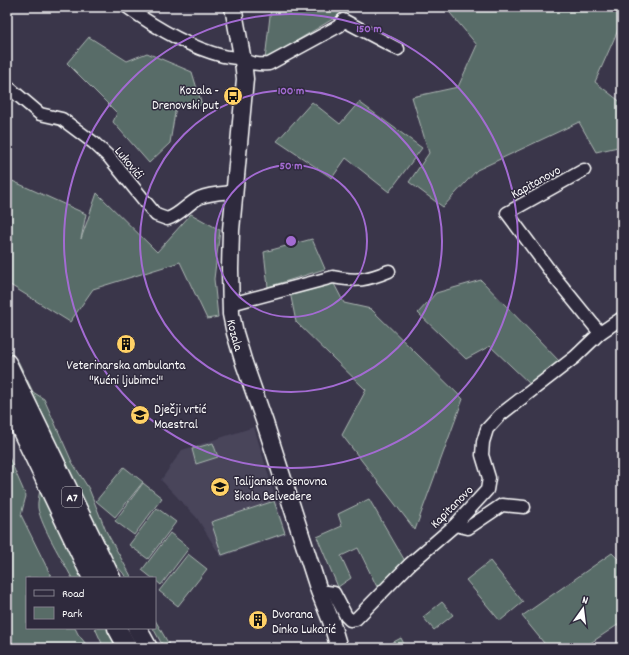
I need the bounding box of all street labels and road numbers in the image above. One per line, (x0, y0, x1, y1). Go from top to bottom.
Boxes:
street label: Lukovići (109, 143, 148, 185)
street label: Kapitanovo (508, 162, 565, 205)
street label: Kozala (220, 318, 247, 354)
street label: Kapitanovo (427, 482, 479, 534)
road number: A7 (62, 487, 82, 507)

